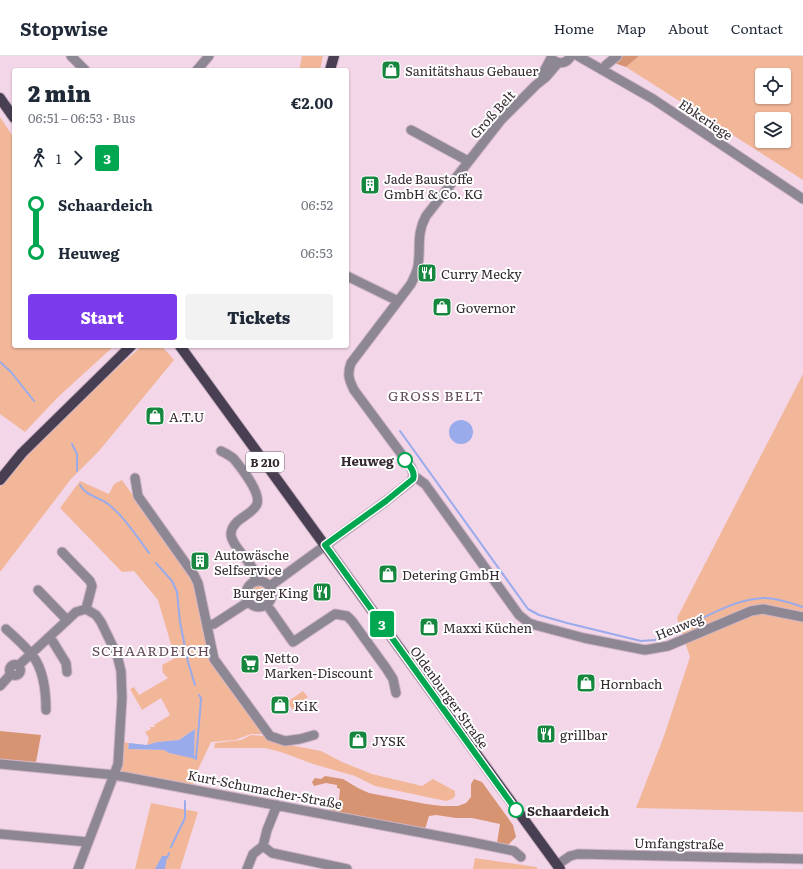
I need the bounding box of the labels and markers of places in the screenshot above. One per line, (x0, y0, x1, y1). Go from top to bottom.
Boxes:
shop icon: Sanitätshaus Gebauer (380, 59, 402, 81)
place label: Sanitätshaus Gebauer (405, 61, 539, 80)
place label: Jade Baustoffe GmbH & Co. KG (384, 169, 483, 203)
building icon: Jade Baustoffe GmbH & Co. KG (359, 174, 381, 196)
restaurant icon: Curry Mecky (416, 262, 438, 284)
place label: Curry Mecky (441, 264, 522, 283)
shop icon: Governor (431, 296, 453, 318)
place label: Governor (456, 298, 516, 317)
shop icon: A.T.U (144, 405, 166, 427)
place label: A.T.U (169, 407, 204, 426)
place label: Heuweg (341, 451, 394, 470)
marker: Heuweg (397, 452, 413, 468)
place label: Autowäsche Selfservice (214, 545, 289, 579)
building icon: Autowäsche Selfservice (189, 550, 211, 572)
shop icon: Detering GmbH (377, 563, 399, 585)
place label: Detering GmbH (402, 565, 500, 584)
restaurant icon: Burger King (311, 581, 333, 603)
place label: Burger King (233, 583, 309, 602)
shop icon: Maxxi Küchen (418, 616, 440, 638)
place label: Maxxi Küchen (443, 618, 532, 637)
place label: Netto Marken-Discount (264, 648, 374, 682)
supermarket icon: Netto Marken-Discount (239, 653, 261, 675)
shop icon: Hornbach (575, 672, 597, 694)
place label: Hornbach (600, 674, 663, 693)
shop icon: KiK (269, 694, 291, 716)
place label: KiK (294, 696, 318, 715)
restaurant icon: grillbar (535, 723, 557, 745)
place label: grillbar (560, 725, 608, 744)
shop icon: JYSK (347, 729, 369, 751)
place label: JYSK (372, 731, 406, 750)
place label: Schaardeich (527, 801, 609, 820)
marker: Schaardeich (508, 802, 524, 818)

